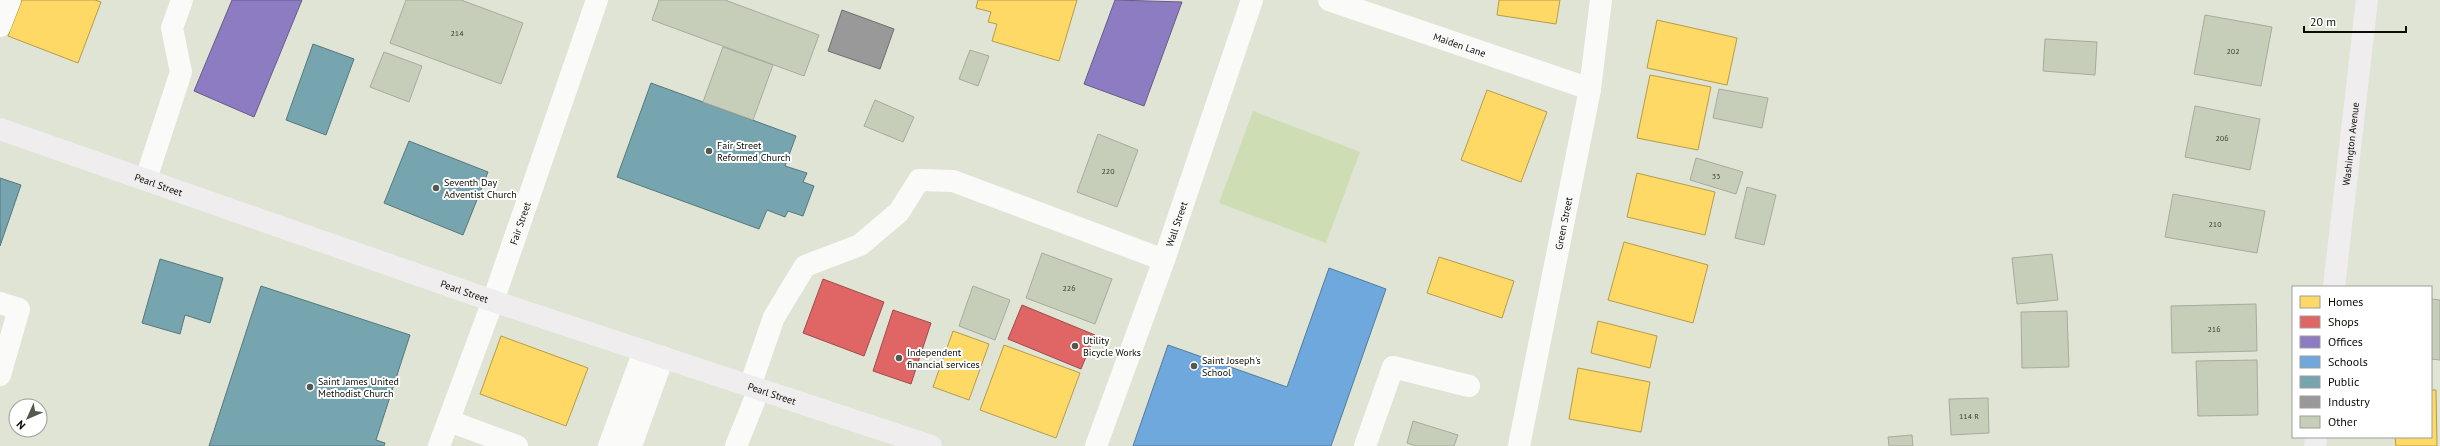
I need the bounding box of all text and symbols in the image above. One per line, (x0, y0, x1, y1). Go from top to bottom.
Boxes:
scale bar (2304, 8, 2406, 34)
text: 20 m (2310, 14, 2336, 29)
house number: 214 (450, 28, 464, 38)
street label: Maiden Lane (1431, 30, 1487, 60)
house number: 202 (2226, 46, 2240, 56)
street label: Washington Avenue (2340, 102, 2362, 186)
house number: 206 (2215, 133, 2229, 143)
place label: Fair Street Reformed Church (717, 139, 791, 164)
marker: Fair Street Reformed Church (704, 146, 714, 156)
house number: 220 (1101, 166, 1115, 176)
street label: Pearl Street (133, 170, 185, 199)
house number: 33 (1712, 171, 1720, 181)
place label: Seventh Day Adventist Church (444, 176, 517, 201)
marker: Seventh Day Adventist Church (431, 183, 441, 193)
street label: Green Street (1552, 195, 1575, 251)
street label: Wall Street (1163, 199, 1191, 249)
street label: Fair Street (507, 200, 534, 247)
house number: 210 (2208, 219, 2222, 229)
street label: Pearl Street (439, 277, 491, 306)
house number: 226 (1062, 283, 1076, 293)
legend (2292, 286, 2432, 438)
text: Homes (2328, 294, 2363, 309)
text: Shops (2328, 314, 2359, 329)
house number: 216 (2207, 324, 2221, 334)
place label: Utility Bicycle Works (1083, 334, 1141, 359)
text: Offices (2328, 334, 2363, 349)
marker: Utility Bicycle Works (1070, 341, 1080, 351)
place label: Independent financial services (907, 346, 980, 371)
marker: Independent financial services (894, 353, 904, 363)
place label: Saint Joseph's School (1202, 354, 1261, 379)
text: Schools (2328, 354, 2368, 369)
marker: Saint Joseph's School (1189, 361, 1199, 371)
text: Public (2328, 374, 2360, 389)
place label: Saint James United Methodist Church (318, 375, 399, 400)
street label: Pearl Street (746, 380, 798, 408)
marker: Saint James United Methodist Church (305, 382, 315, 392)
text: Industry (2328, 394, 2370, 409)
north arrow (8, 398, 48, 438)
house number: 114 R (1959, 411, 1979, 421)
text: Other (2328, 414, 2357, 429)
text: N (13, 418, 28, 433)

